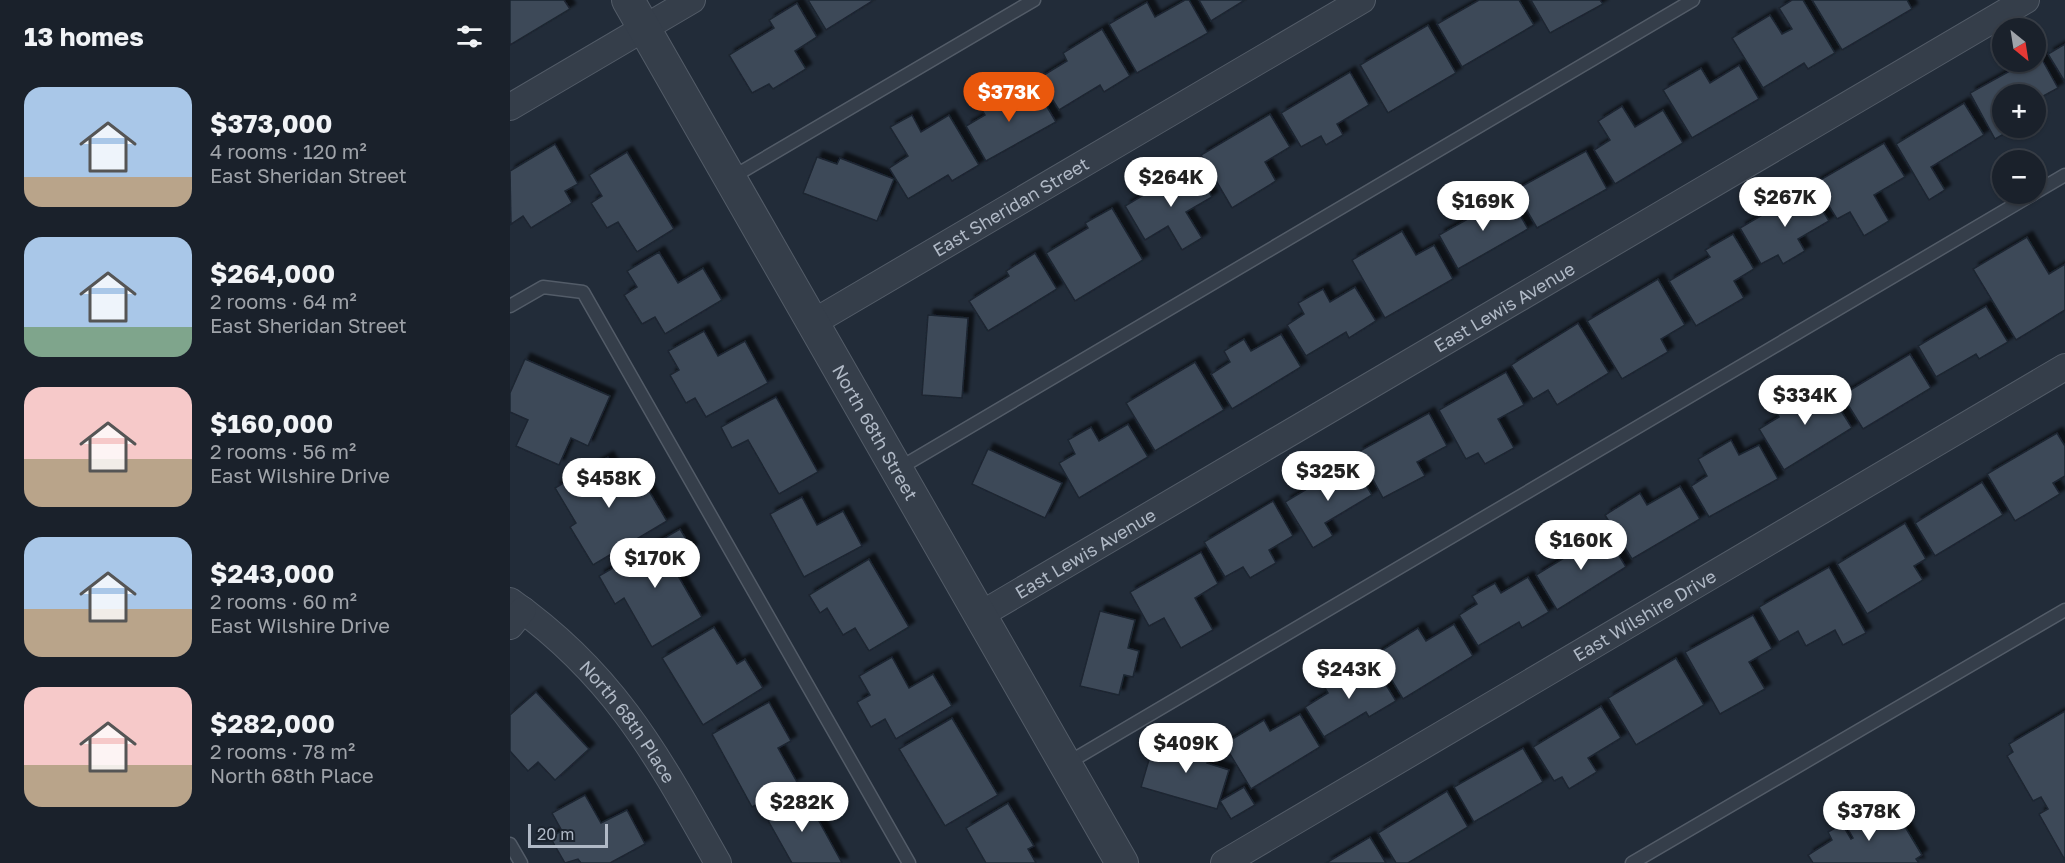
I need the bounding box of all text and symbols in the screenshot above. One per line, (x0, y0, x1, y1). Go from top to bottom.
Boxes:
north arrow (1992, 18, 2046, 72)
map controls (1992, 18, 2046, 204)
icon: filters (453, 20, 486, 53)
text: 13 homes (24, 21, 144, 52)
pin: $373K (967, 72, 1051, 123)
text: $373K (977, 79, 1041, 103)
button: + (1992, 84, 2046, 138)
text: $373,000 (210, 108, 332, 139)
icon: home (72, 111, 144, 183)
text: 4 rooms · 120 m² (210, 139, 367, 163)
button: − (1992, 150, 2046, 204)
street label: East Sheridan Street (929, 152, 1093, 261)
pin: $264K (1129, 157, 1213, 208)
text: East Sheridan Street (210, 163, 407, 187)
text: $264K (1138, 164, 1204, 188)
pin: $267K (1743, 177, 1827, 228)
pin: $169K (1441, 181, 1525, 232)
text: $267K (1753, 184, 1817, 208)
text: $169K (1451, 188, 1515, 212)
street label: East Lewis Avenue (1430, 257, 1579, 357)
text: $264,000 (210, 258, 335, 289)
icon: home (72, 261, 144, 333)
text: 2 rooms · 64 m² (210, 289, 357, 313)
text: East Sheridan Street (210, 313, 407, 337)
street label: North 68th Street (828, 360, 923, 504)
pin: $334K (1763, 375, 1847, 426)
text: $334K (1773, 382, 1837, 406)
text: $160,000 (210, 408, 333, 439)
icon: home (72, 411, 144, 483)
text: 2 rooms · 56 m² (210, 439, 356, 463)
pin: $325K (1286, 451, 1370, 502)
pin: $458K (567, 458, 651, 509)
text: $325K (1296, 458, 1360, 482)
text: East Wilshire Drive (210, 463, 390, 487)
text: $458K (576, 465, 642, 489)
street label: East Lewis Avenue (1011, 503, 1160, 603)
pin: $160K (1539, 520, 1623, 571)
text: $160K (1549, 527, 1613, 551)
pin: $170K (613, 538, 697, 589)
text: $170K (624, 545, 686, 569)
text: $243,000 (210, 558, 334, 589)
icon: home (72, 561, 144, 633)
street label: East Wilshire Drive (1569, 564, 1720, 666)
text: 2 rooms · 60 m² (210, 589, 357, 613)
text: East Wilshire Drive (210, 613, 390, 637)
pin: $243K (1307, 649, 1391, 700)
street label: North 68th Place (575, 656, 680, 787)
text: $243K (1317, 656, 1381, 680)
text: $282,000 (210, 708, 335, 739)
icon: home (72, 711, 144, 783)
pin: $409K (1144, 723, 1228, 774)
text: $409K (1153, 730, 1219, 754)
text: 2 rooms · 78 m² (210, 739, 355, 763)
text: North 68th Place (210, 763, 374, 787)
pin: $282K (760, 782, 844, 833)
text: $282K (769, 789, 835, 813)
pin: $378K (1827, 791, 1911, 842)
text: $378K (1837, 798, 1901, 822)
scale bar (528, 821, 608, 848)
text: 20 m (537, 824, 574, 844)

